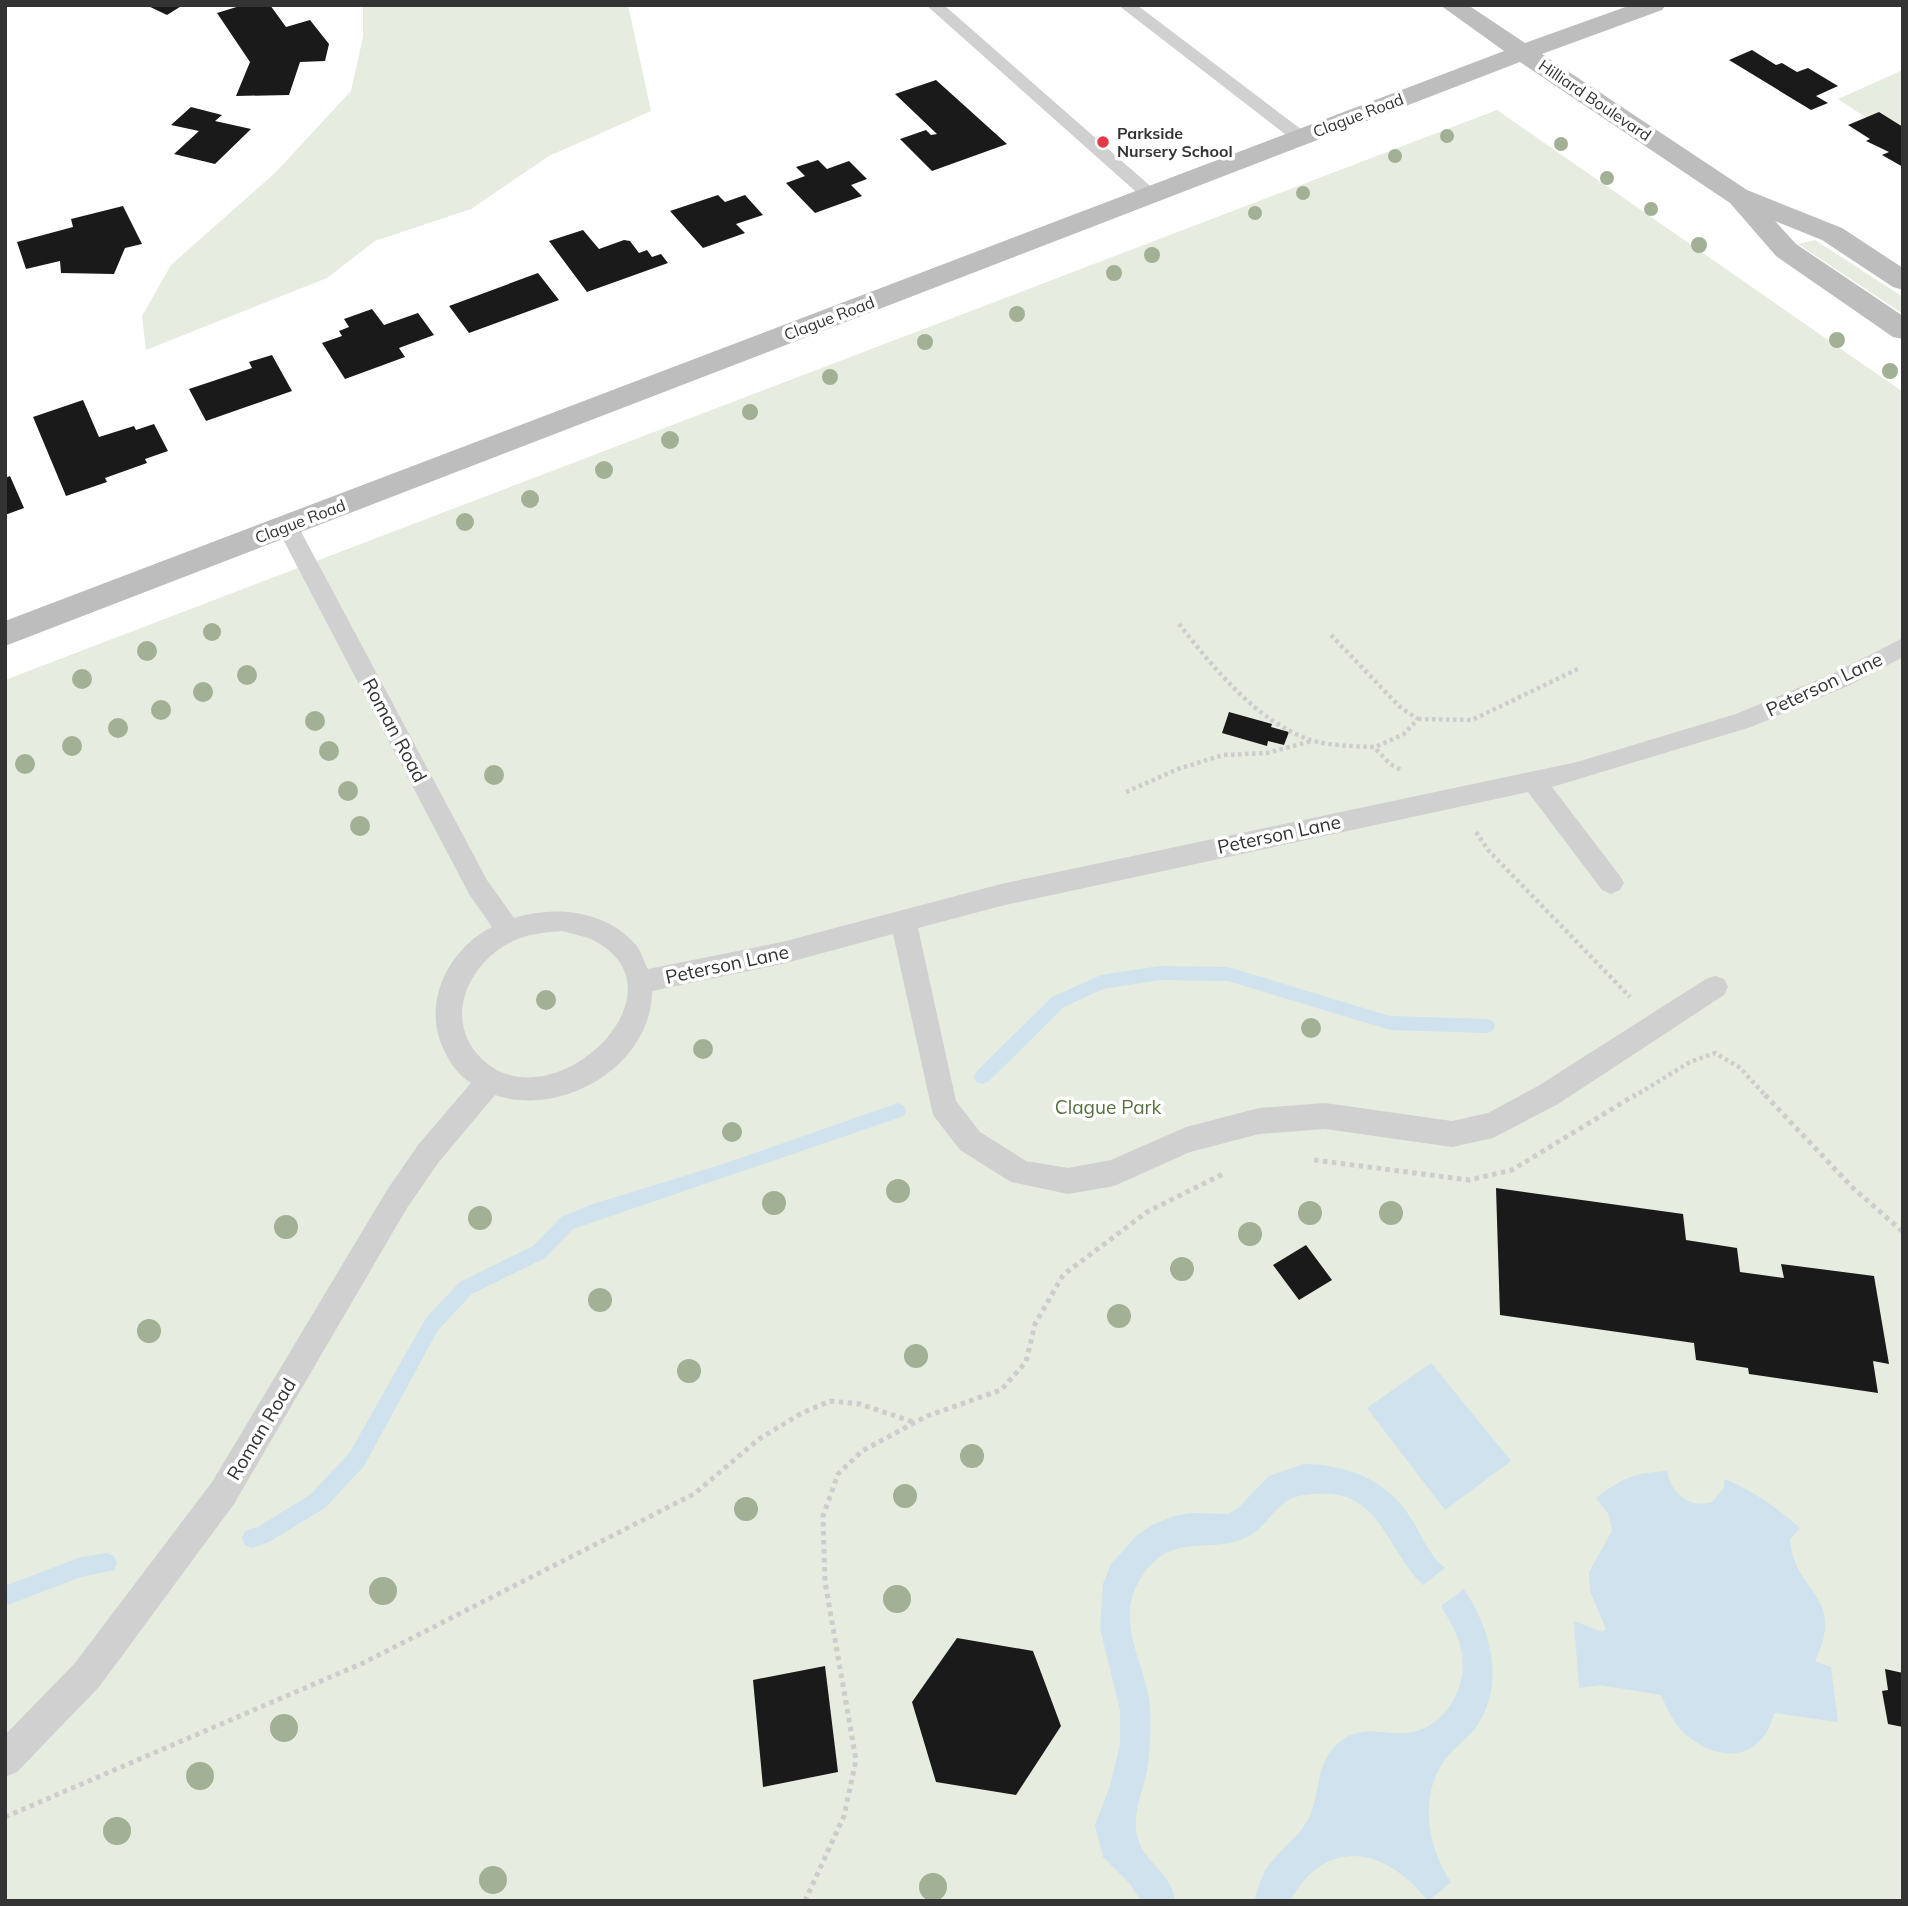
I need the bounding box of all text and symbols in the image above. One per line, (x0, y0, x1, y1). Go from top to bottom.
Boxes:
street label: Hilliard Boulevard (1535, 55, 1655, 145)
street label: Clague Road (1310, 89, 1406, 141)
place label: Parkside Nursery School (1117, 123, 1233, 161)
marker: Parkside Nursery School (1095, 134, 1111, 150)
street label: Clague Road (781, 292, 877, 344)
street label: Clague Road (252, 495, 348, 547)
street label: Peterson Lane (1762, 647, 1886, 721)
street label: Roman Road (358, 674, 432, 786)
street label: Peterson Lane (1215, 809, 1343, 859)
street label: Peterson Lane (663, 939, 791, 989)
park label: Clague Park (1055, 1095, 1162, 1119)
street label: Roman Road (221, 1374, 301, 1484)

